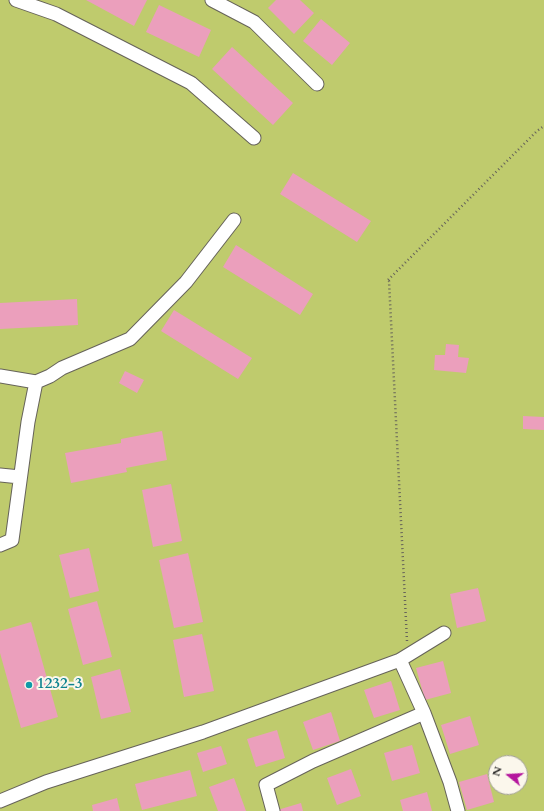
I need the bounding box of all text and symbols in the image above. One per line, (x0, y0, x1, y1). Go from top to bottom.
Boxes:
place label: 1232-3 (37, 676, 83, 694)
marker: 1232-3 (24, 680, 34, 690)
north arrow (488, 755, 528, 795)
text: N (488, 765, 506, 778)

